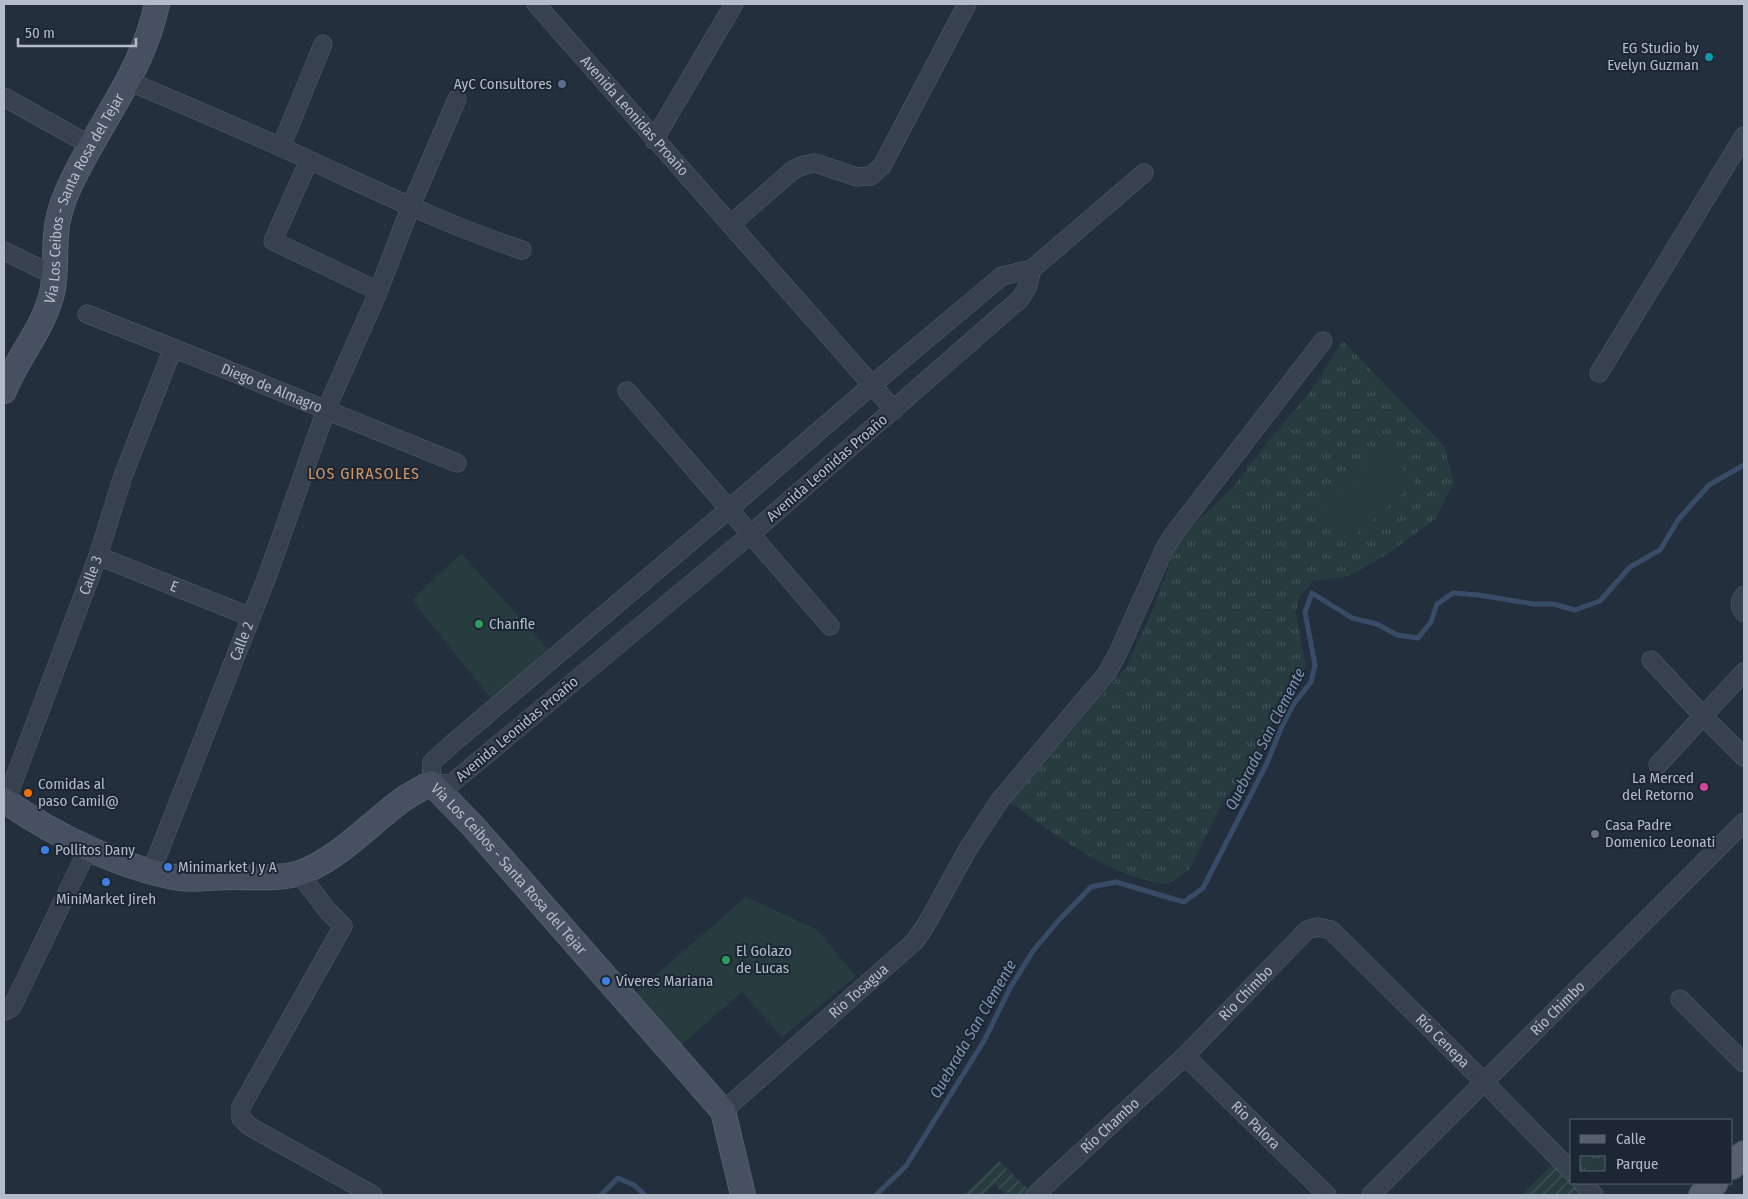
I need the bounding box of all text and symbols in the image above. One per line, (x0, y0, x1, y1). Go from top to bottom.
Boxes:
scale bar (18, 15, 135, 47)
text: 50 m (25, 24, 55, 42)
place label: EG Studio by Evelyn Guzman (1607, 39, 1699, 74)
marker: EG Studio by Evelyn Guzman (1703, 51, 1715, 63)
street label: Avenida Leonidas Proaño (577, 52, 692, 180)
place label: AyC Consultores (454, 75, 552, 93)
marker: AyC Consultores (556, 78, 568, 90)
street label: Via Los Ceibos - Santa Rosa del Tejar (40, 90, 128, 306)
street label: Diego de Almagro (219, 359, 325, 417)
street label: Avenida Leonidas Proaño (763, 411, 891, 525)
district label: LOS GIRASOLES (308, 464, 420, 483)
street label: Calle 3 (75, 553, 106, 597)
street label: E (168, 577, 181, 596)
place label: Chanfle (489, 615, 535, 633)
marker: Chanfle (473, 618, 485, 630)
street label: Calle 2 (226, 619, 257, 663)
water label: Quebrada San Clemente (1221, 665, 1309, 813)
street label: Avenida Leonidas Proaño (452, 672, 582, 785)
place label: La Merced del Retorno (1622, 769, 1694, 804)
place label: Comidas al paso Camil@ (38, 775, 119, 810)
street label: Via Los Ceibos - Santa Rosa del Tejar (427, 779, 591, 959)
marker: La Merced del Retorno (1698, 781, 1710, 793)
marker: Comidas al paso Camil@ (22, 787, 34, 799)
place label: Casa Padre Domenico Leonati (1605, 816, 1715, 851)
marker: Casa Padre Domenico Leonati (1589, 828, 1601, 840)
place label: Pollitos Dany (55, 841, 135, 859)
marker: Pollitos Dany (39, 844, 51, 856)
place label: Minimarket J y A (178, 858, 277, 876)
marker: Minimarket J y A (162, 861, 174, 873)
marker: MiniMarket Jireh (100, 876, 112, 888)
place label: MiniMarket Jireh (56, 890, 156, 908)
place label: El Golazo de Lucas (736, 942, 792, 977)
marker: El Golazo de Lucas (720, 954, 732, 966)
water label: Quebrada San Clemente (926, 956, 1021, 1102)
street label: Rio Tosagua (825, 960, 892, 1022)
street label: Rio Chimbo (1215, 962, 1277, 1025)
place label: Víveres Mariana (616, 972, 713, 990)
marker: Víveres Mariana (600, 975, 612, 987)
street label: Río Chimbo (1527, 977, 1589, 1039)
street label: Río Cenepa (1412, 1010, 1473, 1072)
street label: Río Chambo (1077, 1094, 1143, 1157)
street label: Río Palora (1227, 1097, 1284, 1153)
legend (1570, 1119, 1733, 1184)
text: Calle (1616, 1130, 1646, 1148)
text: Parque (1616, 1155, 1659, 1173)

